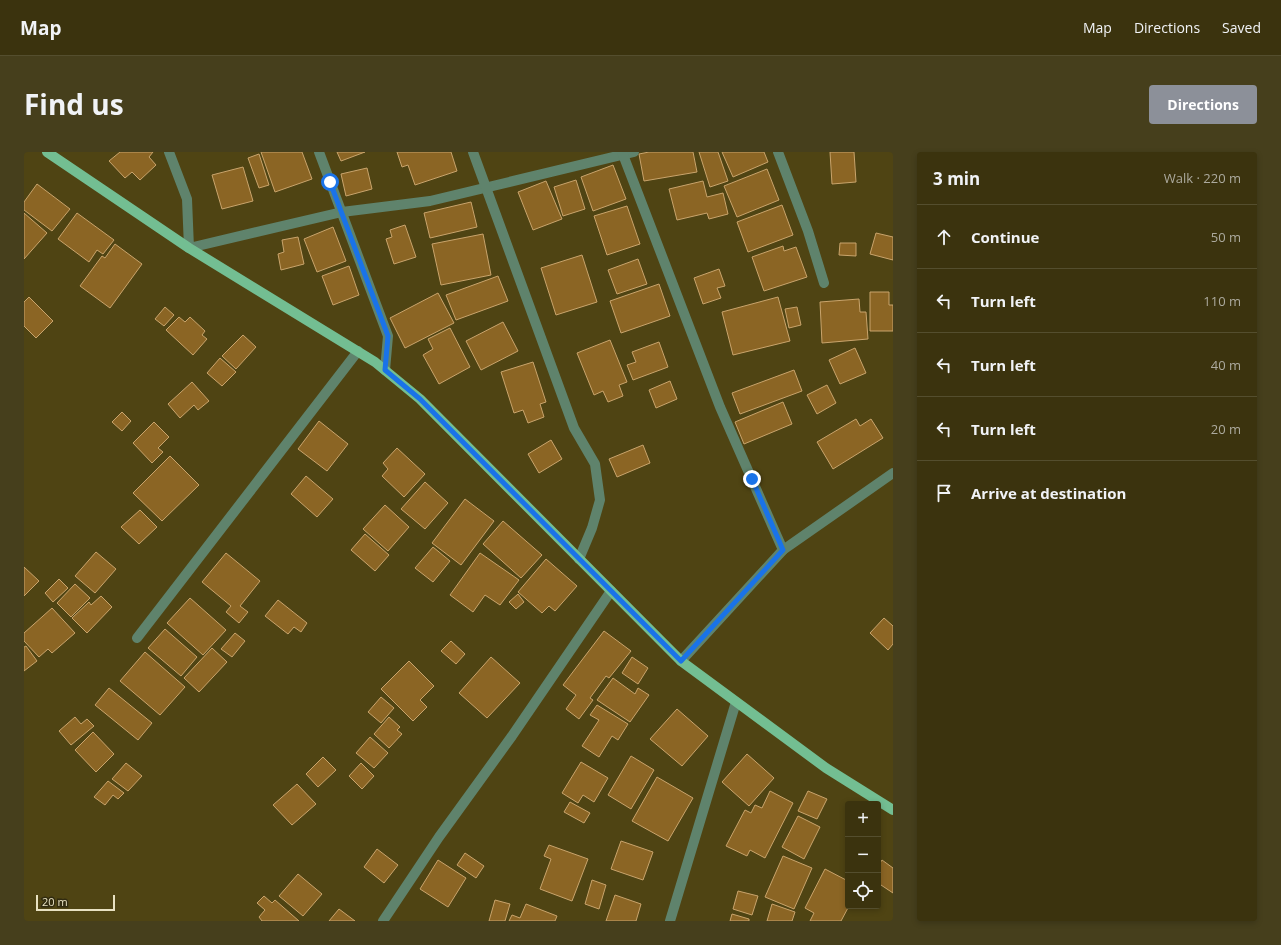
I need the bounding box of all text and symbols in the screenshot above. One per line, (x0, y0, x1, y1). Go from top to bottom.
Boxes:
text: Map (20, 15, 61, 41)
text: Map (1083, 18, 1112, 37)
text: Directions (1134, 18, 1200, 37)
text: Saved (1222, 18, 1261, 37)
text: Find us (24, 85, 124, 123)
button: Directions (1149, 85, 1257, 124)
text: 3 min (933, 167, 980, 190)
text: Walk · 220 m (1164, 169, 1241, 187)
route start (321, 173, 339, 191)
icon: ahead (933, 226, 955, 248)
text: Continue (971, 227, 1039, 247)
text: 50 m (1211, 228, 1241, 246)
icon: left (933, 290, 955, 312)
text: Turn left (971, 291, 1036, 311)
text: 110 m (1203, 292, 1241, 310)
icon: left (933, 354, 955, 376)
text: Turn left (971, 355, 1036, 375)
text: 40 m (1211, 356, 1241, 374)
icon: left (933, 418, 955, 440)
text: Turn left (971, 419, 1036, 439)
text: 20 m (1211, 420, 1241, 438)
route end (743, 470, 761, 488)
icon: arrive (933, 482, 955, 504)
text: Arrive at destination (971, 483, 1126, 503)
map controls (845, 801, 881, 909)
button: + (845, 801, 881, 837)
button: − (845, 837, 881, 873)
button: locate (845, 873, 881, 909)
scale bar (36, 893, 115, 912)
text: 20 m (42, 894, 68, 909)

